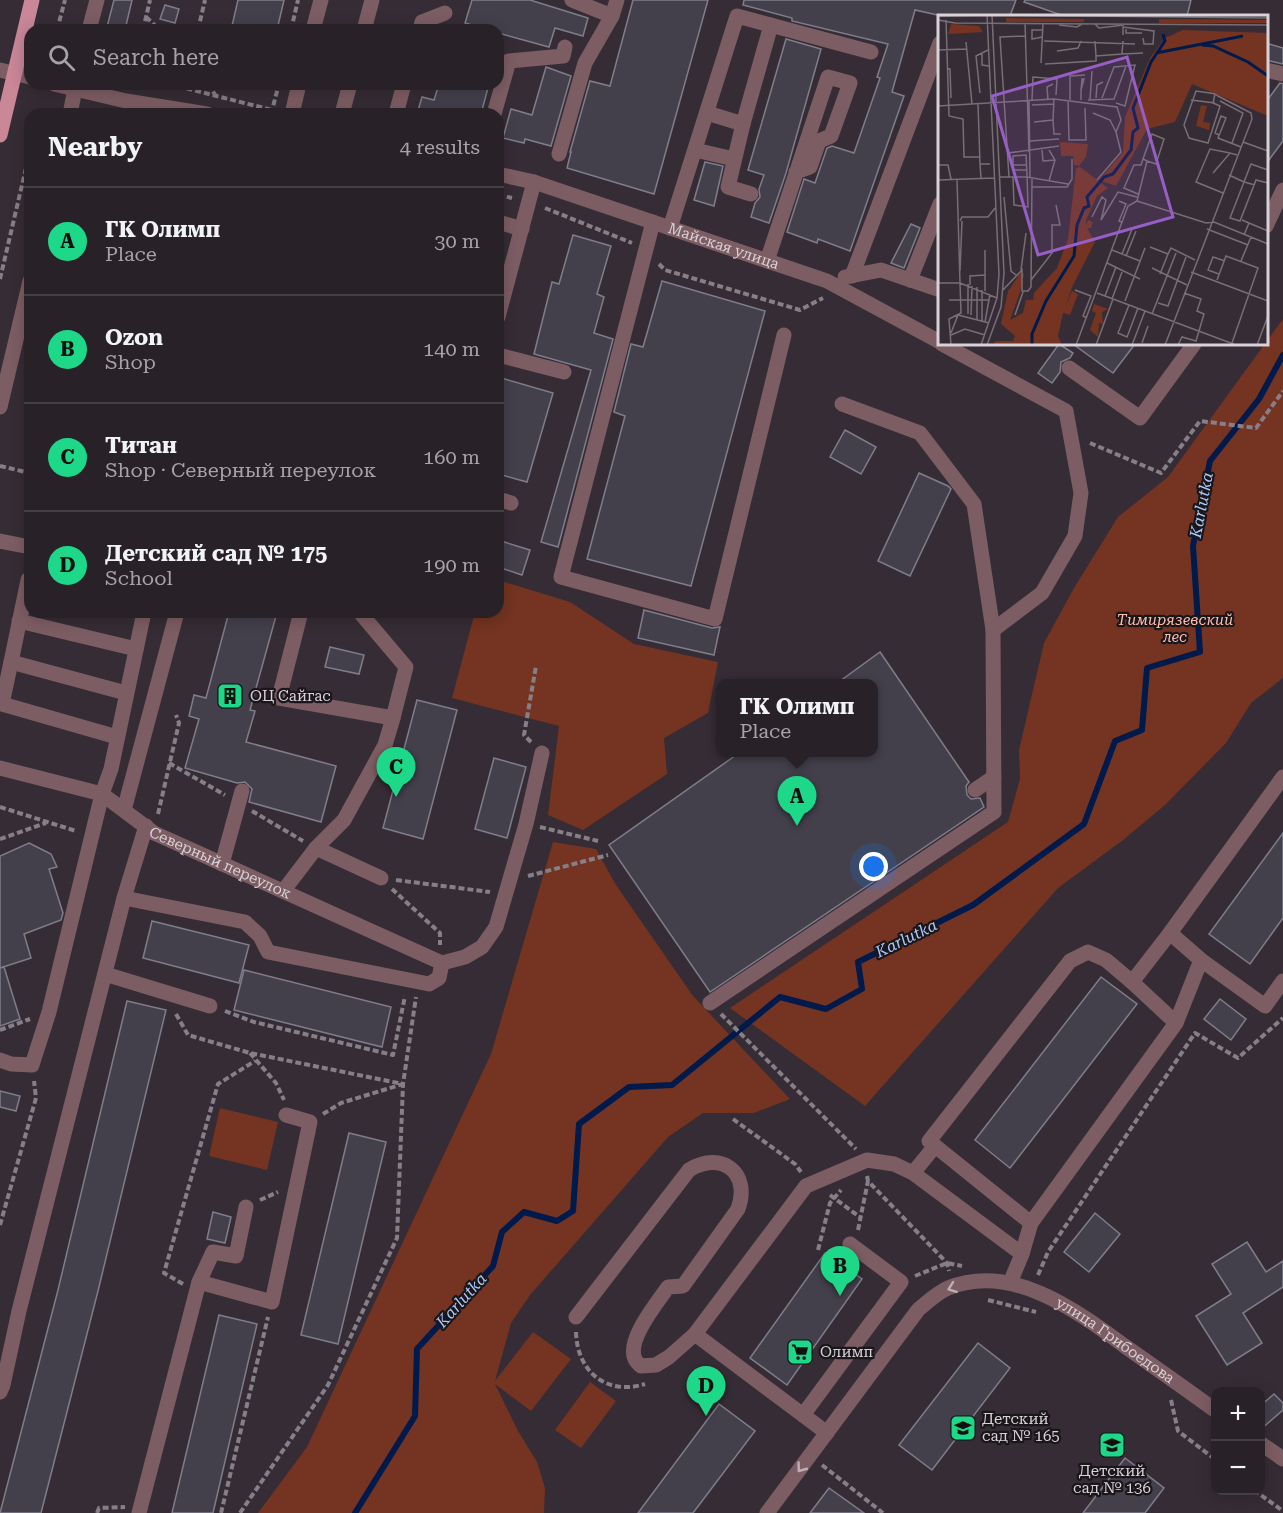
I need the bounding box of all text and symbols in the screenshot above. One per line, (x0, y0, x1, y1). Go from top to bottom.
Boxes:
inset map (938, 15, 1268, 345)
search box (24, 24, 504, 90)
icon: search (45, 41, 78, 74)
text: Search here (93, 45, 219, 70)
text: Nearby (48, 132, 142, 162)
text: 4 results (400, 135, 480, 159)
text: ГК Олимп (105, 217, 220, 242)
street label: Майская улица (666, 219, 781, 273)
text: A (60, 229, 75, 253)
text: 30 m (434, 229, 480, 253)
text: Place (105, 242, 157, 266)
text: Ozon (105, 325, 163, 350)
text: B (60, 337, 75, 361)
text: 140 m (423, 337, 480, 361)
text: Shop (105, 350, 156, 374)
text: Титан (105, 433, 177, 458)
text: C (61, 445, 75, 469)
text: 160 m (423, 445, 480, 469)
text: Shop · Северный переулок (105, 458, 376, 482)
water label: Karlutka (1186, 470, 1217, 540)
text: Детский сад № 175 (105, 541, 327, 566)
text: D (59, 553, 76, 577)
text: 190 m (423, 553, 480, 577)
text: School (105, 566, 173, 590)
park label: Тимирязевский лес (1117, 611, 1233, 646)
popup (716, 679, 878, 757)
building icon: ОЦ Сайгас (215, 681, 245, 711)
place label: ОЦ Сайгас (250, 687, 331, 705)
text: ГК Олимп (739, 694, 855, 719)
text: Place (739, 719, 791, 743)
pin: C (376, 748, 416, 797)
pin: A (778, 776, 816, 826)
street label: Северный переулок (146, 823, 295, 903)
your location (859, 852, 888, 881)
water label: Karlutka (871, 915, 940, 962)
pin: B (820, 1246, 860, 1296)
water label: Karlutka (431, 1269, 491, 1332)
one-way arrow (948, 1281, 958, 1294)
street label: улица Грибоедова (1053, 1293, 1178, 1387)
supermarket icon: Олимп (785, 1337, 815, 1367)
place label: Олимп (820, 1343, 874, 1361)
pin: D (686, 1366, 726, 1416)
map controls (1211, 1387, 1265, 1495)
button: + (1211, 1387, 1265, 1441)
place label: Детский сад № 165 (982, 1410, 1060, 1445)
school or university icon: Детский сад № 165 (948, 1413, 978, 1443)
school or university icon: Детский сад № 136 (1097, 1430, 1127, 1460)
button: − (1211, 1441, 1265, 1495)
one-way arrow (798, 1461, 809, 1472)
place label: Детский сад № 136 (1073, 1462, 1151, 1497)

